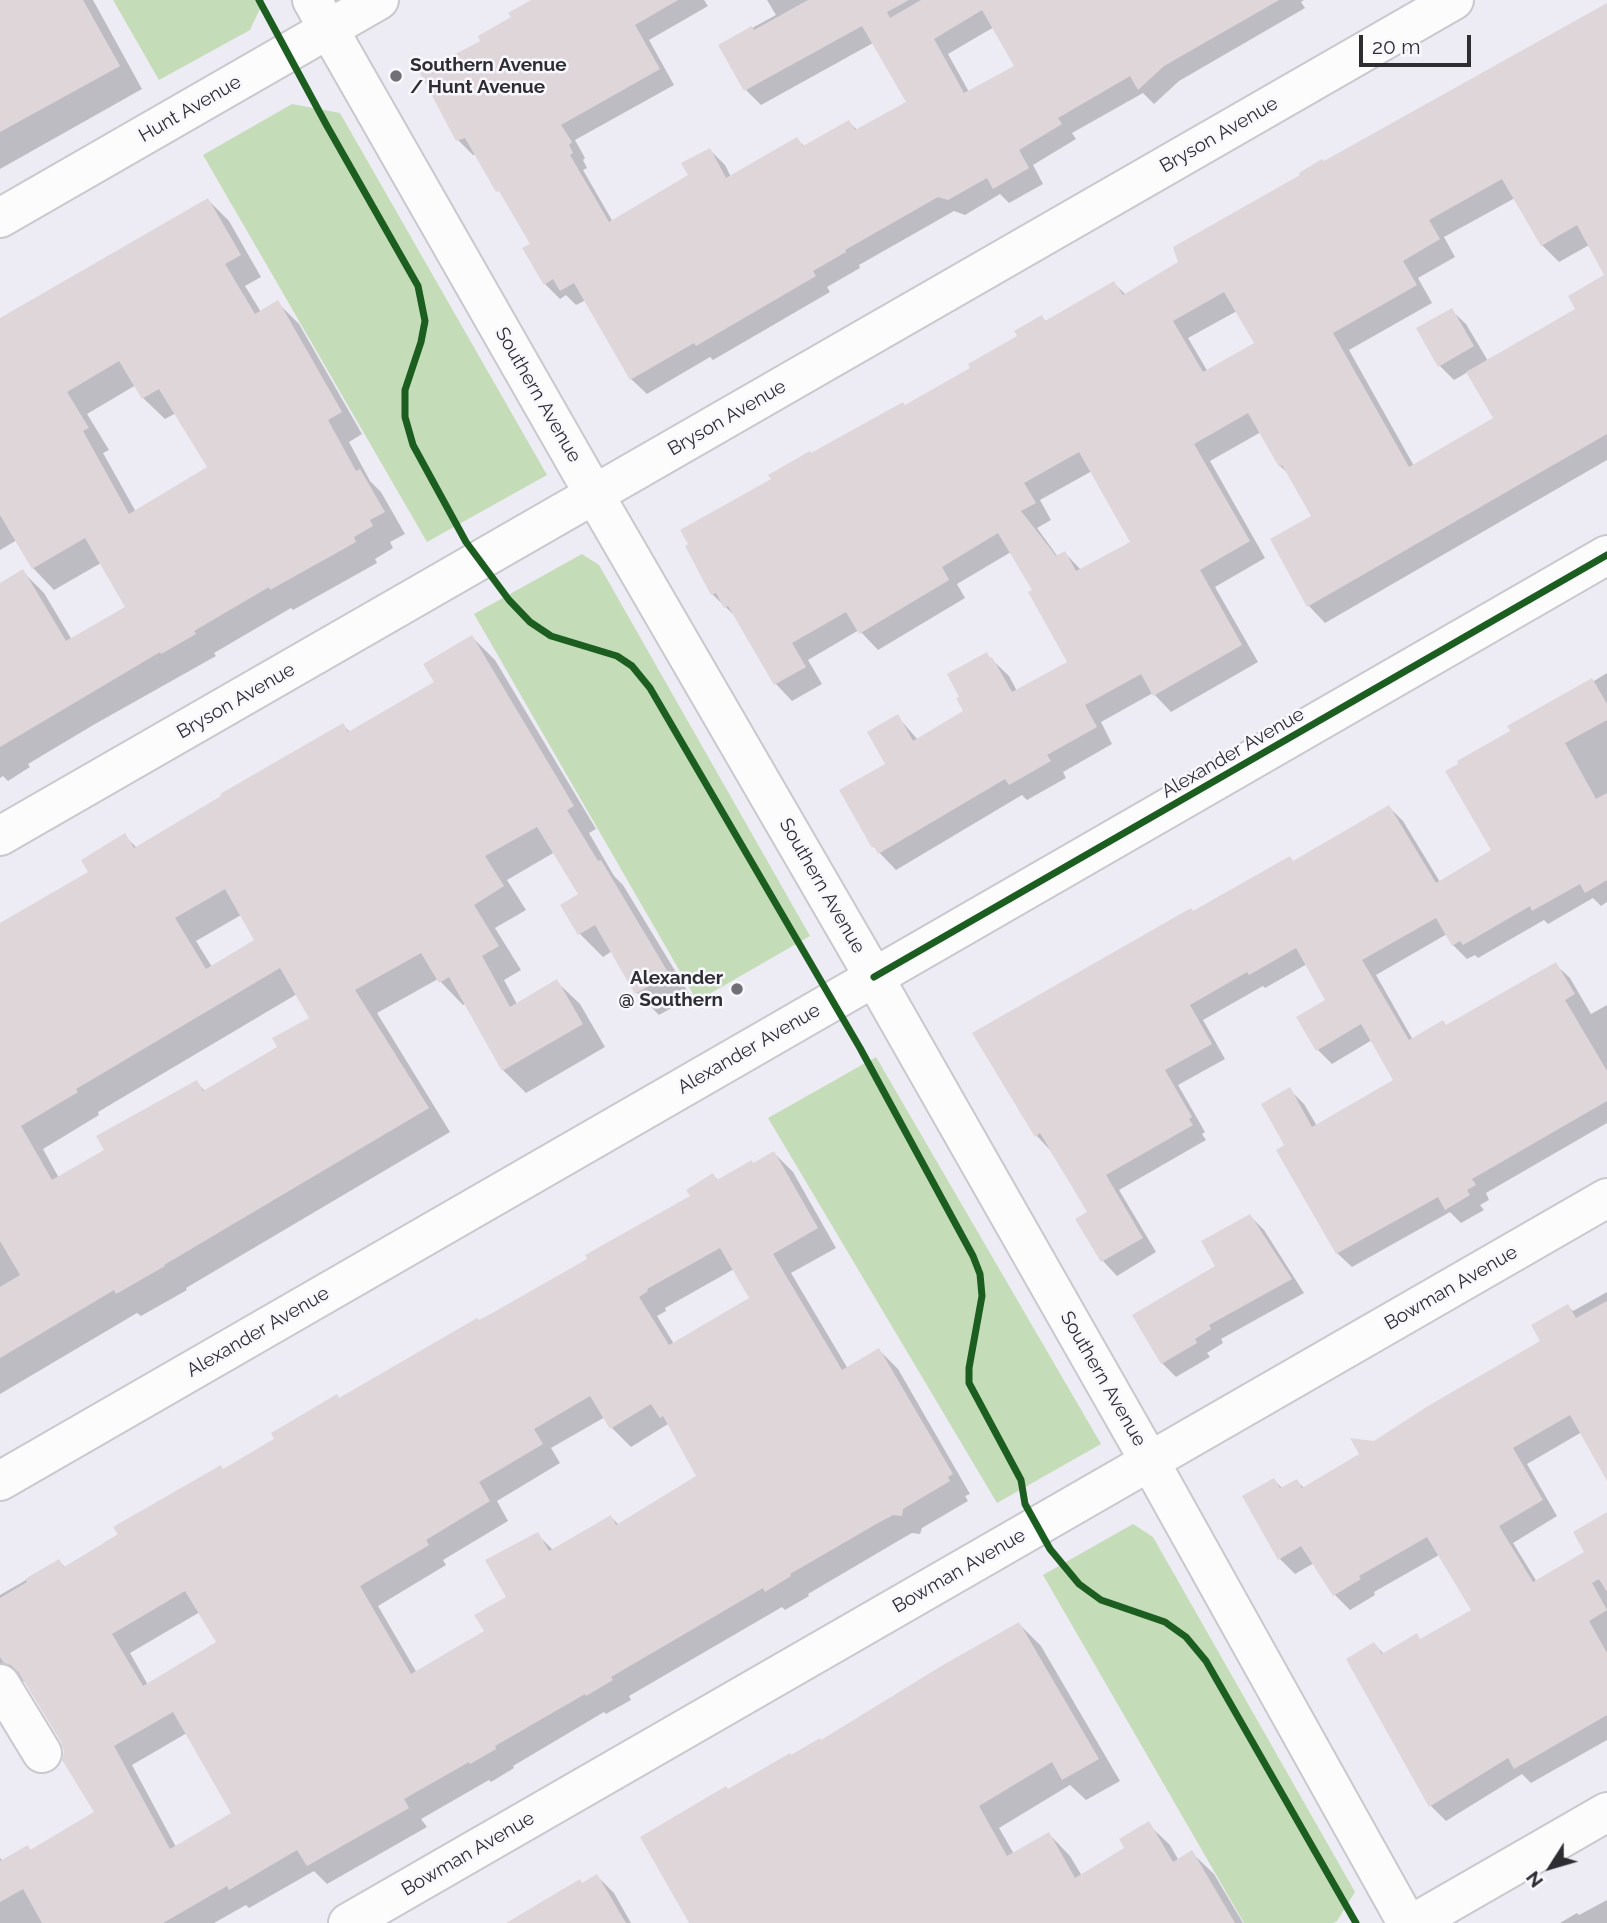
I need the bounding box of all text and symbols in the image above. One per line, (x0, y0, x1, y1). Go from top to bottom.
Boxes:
scale bar (1362, 21, 1474, 65)
text: 20 m (1372, 34, 1420, 59)
place label: Southern Avenue / Hunt Avenue (410, 54, 567, 98)
marker: Southern Avenue / Hunt Avenue (388, 68, 404, 84)
street label: Hunt Avenue (135, 71, 245, 147)
street label: Bryson Avenue (1156, 92, 1282, 178)
street label: Southern Avenue (490, 323, 586, 467)
street label: Bryson Avenue (664, 375, 790, 461)
street label: Bryson Avenue (173, 658, 299, 744)
street label: Alexander Avenue (1158, 703, 1308, 803)
street label: Southern Avenue (774, 814, 870, 958)
place label: Alexander @ Southern (619, 967, 723, 1011)
marker: Alexander @ Southern (729, 981, 745, 997)
street label: Alexander Avenue (674, 999, 824, 1099)
street label: Bowman Avenue (1381, 1241, 1521, 1335)
street label: Alexander Avenue (183, 1282, 333, 1382)
street label: Southern Avenue (1055, 1307, 1151, 1451)
street label: Bowman Avenue (889, 1524, 1029, 1618)
street label: Bowman Avenue (398, 1807, 538, 1901)
north arrow (1516, 1832, 1586, 1902)
text: N (1521, 1867, 1547, 1892)

